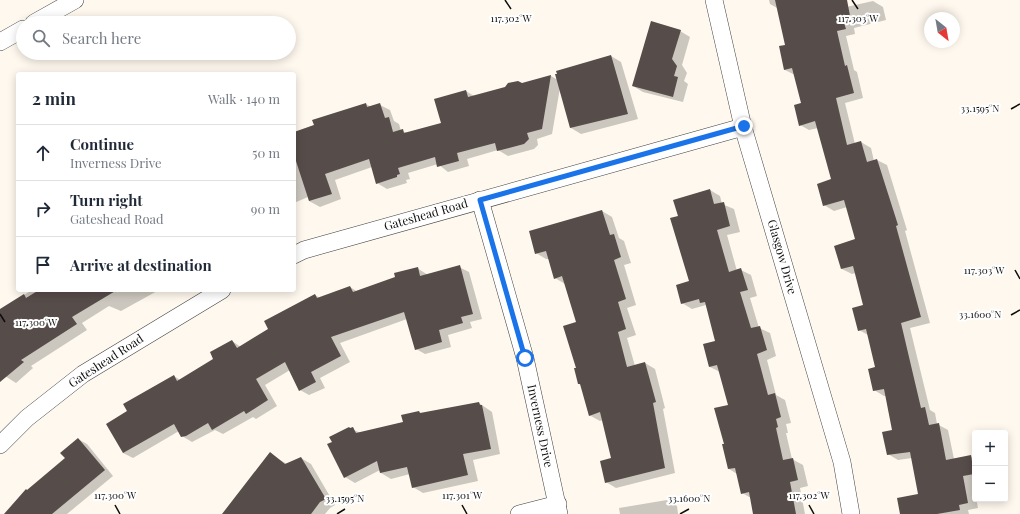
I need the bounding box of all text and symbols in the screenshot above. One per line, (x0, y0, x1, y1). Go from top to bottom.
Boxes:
text: 117.302°W (490, 11, 532, 25)
text: 117.303°W (838, 11, 879, 25)
north arrow (924, 12, 960, 48)
search box (16, 16, 296, 60)
icon: search (30, 27, 52, 49)
text: Search here (62, 28, 141, 48)
text: 2 min (32, 87, 76, 109)
text: Walk · 140 m (208, 90, 280, 107)
text: 33.1595°N (961, 101, 999, 115)
route end (735, 117, 753, 135)
text: Continue (70, 134, 134, 154)
icon: ahead (32, 142, 54, 164)
text: 50 m (252, 144, 280, 161)
text: Inverness Drive (70, 154, 162, 171)
text: Turn right (70, 190, 143, 210)
street label: Gateshead Road (382, 194, 469, 234)
icon: right (32, 198, 54, 220)
text: 90 m (251, 200, 280, 217)
text: Gateshead Road (70, 210, 164, 227)
street label: Glasgow Drive (765, 217, 801, 296)
icon: arrive (32, 254, 54, 276)
text: Arrive at destination (70, 255, 212, 275)
text: 117.303°W (964, 263, 1005, 277)
text: 33.1600°N (959, 307, 1001, 321)
text: 117.300°W (15, 315, 58, 329)
street label: Gateshead Road (65, 330, 146, 390)
route start (516, 349, 534, 367)
street label: Inverness Drive (524, 383, 558, 469)
map controls (972, 430, 1008, 502)
button: + (972, 430, 1008, 466)
button: − (972, 466, 1008, 502)
text: 117.300°W (94, 488, 137, 502)
text: 117.301°W (442, 488, 483, 502)
text: 117.302°W (788, 488, 830, 502)
text: 33.1595°N (326, 491, 364, 505)
text: 33.1600°N (668, 491, 710, 505)

